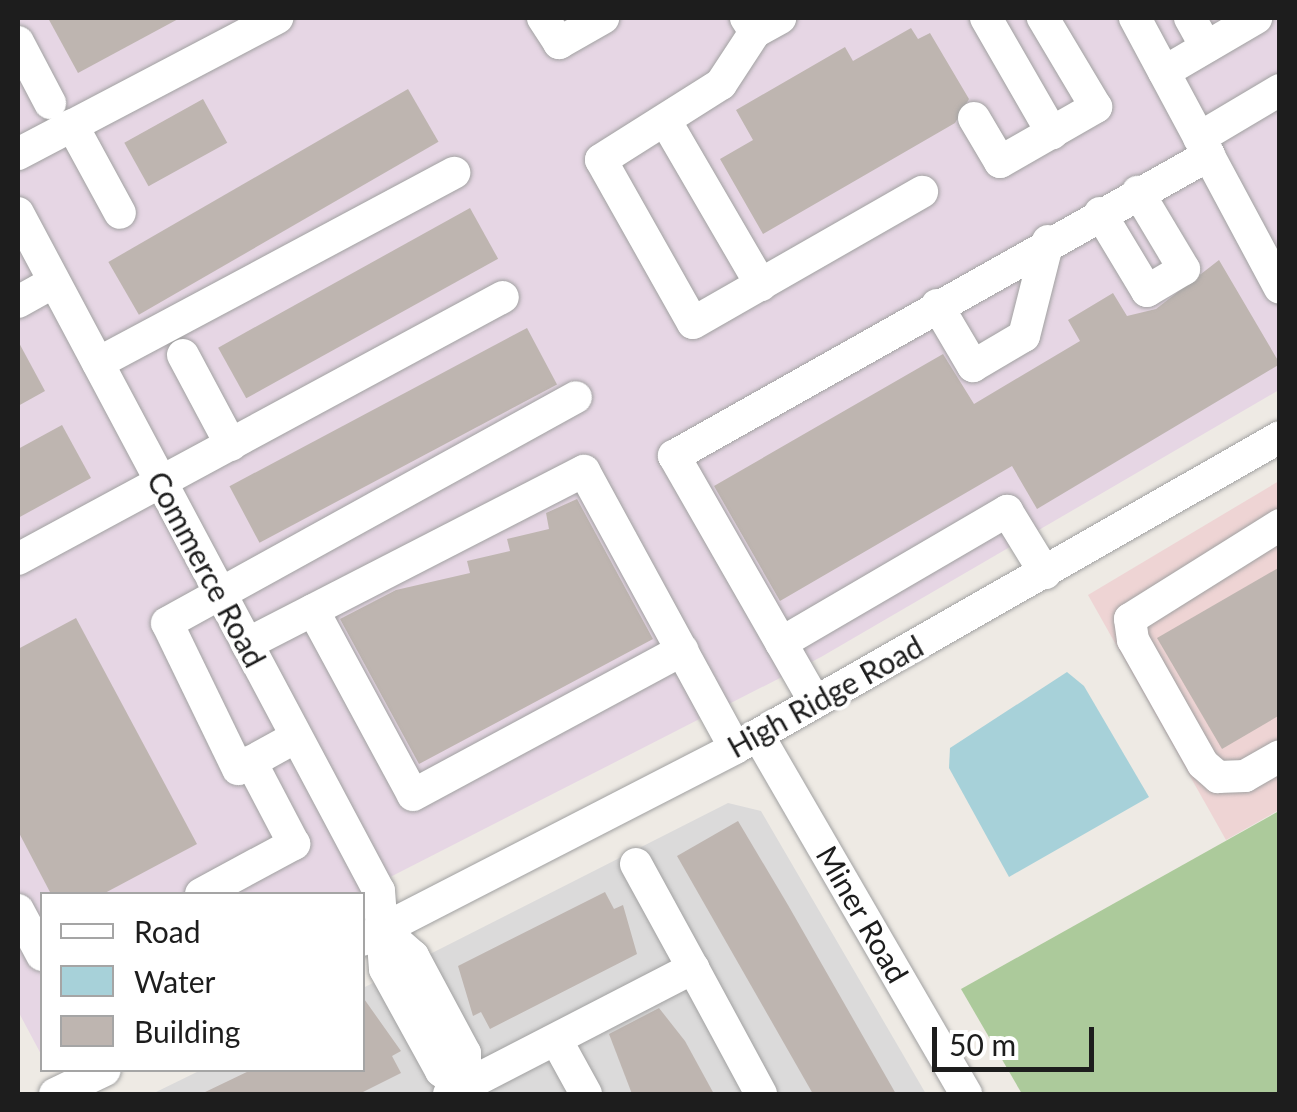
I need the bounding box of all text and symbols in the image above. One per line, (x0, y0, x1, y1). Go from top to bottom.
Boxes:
street label: Commerce Road (140, 465, 274, 673)
street label: High Ridge Road (721, 627, 929, 765)
street label: Miner Road (809, 839, 917, 989)
legend (40, 892, 365, 1072)
text: Road (134, 913, 201, 949)
text: Water (134, 963, 216, 999)
scale bar (937, 1007, 1100, 1069)
text: Building (134, 1013, 240, 1049)
text: 50 m (949, 1026, 1016, 1062)

